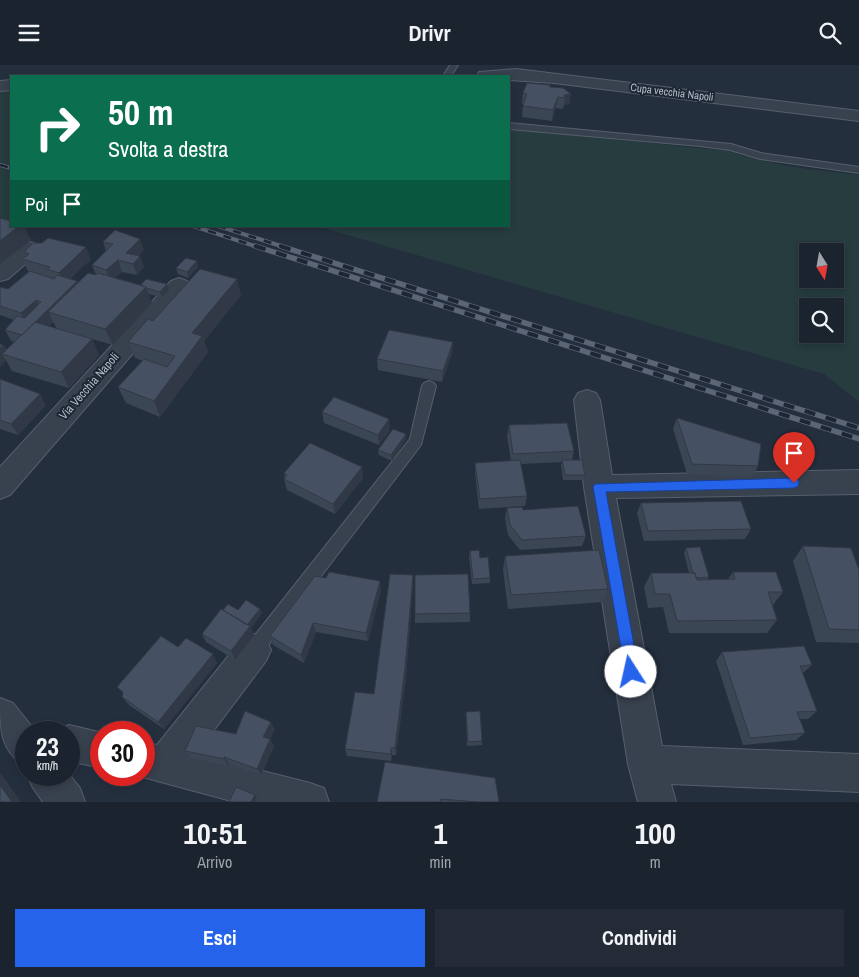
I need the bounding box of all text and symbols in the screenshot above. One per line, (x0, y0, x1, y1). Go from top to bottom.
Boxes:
text: Drivr (408, 18, 451, 48)
icon: menu (15, 19, 43, 47)
icon: search (816, 19, 844, 47)
street label: Cupa vecchia Napoli (630, 80, 714, 104)
text: 50 m (108, 89, 173, 136)
icon: right (25, 95, 90, 160)
text: Svolta a destra (108, 134, 228, 164)
icon: arrive (58, 190, 86, 218)
text: Poi (25, 191, 48, 217)
north arrow (799, 243, 844, 287)
map controls (799, 243, 844, 343)
button: search (799, 298, 844, 343)
street label: Via Vecchia Napoli (56, 349, 122, 423)
pin (773, 432, 815, 483)
icon: arrive (780, 439, 808, 467)
position arrow (604, 645, 656, 697)
speed limit sign: 30 (90, 721, 155, 786)
text: 23 (36, 730, 59, 764)
text: km/h (37, 758, 58, 774)
text: 10:51 (183, 813, 246, 853)
text: 1 (434, 813, 447, 853)
text: 100 (635, 813, 676, 853)
text: Arrivo (197, 851, 232, 873)
text: min (429, 851, 451, 873)
text: m (650, 851, 661, 873)
button: Esci (15, 909, 425, 967)
button: Condividi (435, 909, 844, 967)

